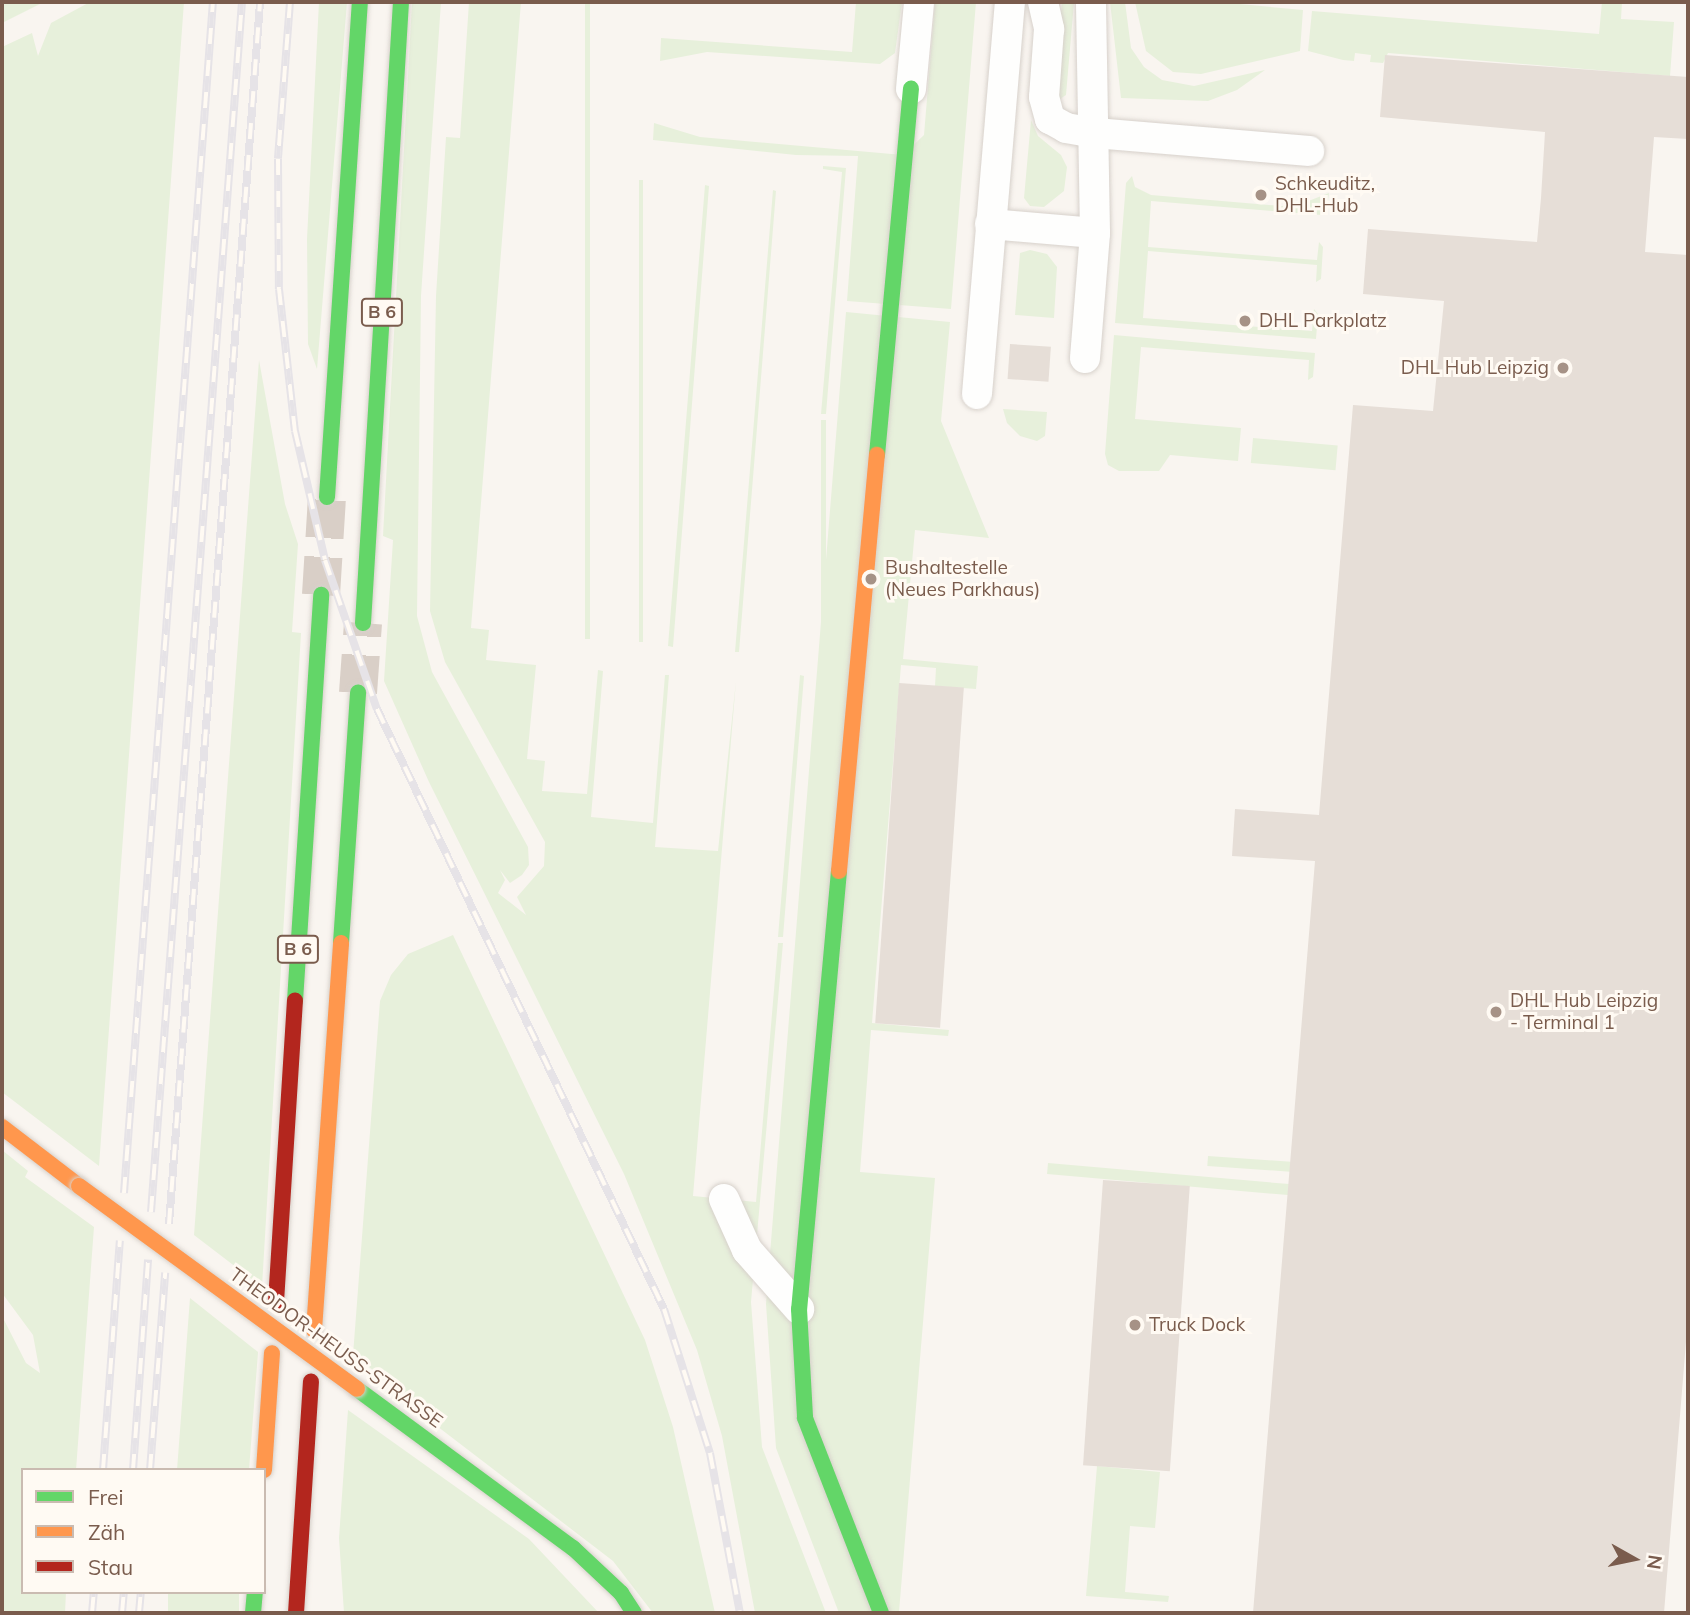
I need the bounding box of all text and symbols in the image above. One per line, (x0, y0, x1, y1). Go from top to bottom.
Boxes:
place label: Schkeuditz, DHL-Hub (1275, 173, 1375, 217)
marker: Schkeuditz, DHL-Hub (1253, 187, 1269, 203)
road number: B 6 (359, 298, 405, 326)
place label: DHL Parkplatz (1259, 310, 1387, 332)
marker: DHL Parkplatz (1237, 313, 1253, 329)
place label: DHL Hub Leipzig (1401, 357, 1549, 379)
marker: DHL Hub Leipzig (1555, 360, 1571, 376)
place label: Bushaltestelle (Neues Parkhaus) (885, 557, 1040, 601)
marker: Bushaltestelle (Neues Parkhaus) (863, 571, 879, 587)
road number: B 6 (275, 934, 321, 964)
place label: DHL Hub Leipzig - Terminal 1 (1510, 990, 1658, 1034)
marker: DHL Hub Leipzig - Terminal 1 (1488, 1004, 1504, 1020)
street label: THEODOR-HEUSS-STRASSE (225, 1263, 447, 1433)
place label: Truck Dock (1149, 1314, 1245, 1336)
marker: Truck Dock (1127, 1317, 1143, 1333)
legend (21, 1468, 266, 1594)
text: Frei (88, 1484, 124, 1510)
text: Zäh (88, 1519, 125, 1545)
north arrow (1599, 1524, 1669, 1594)
text: N (1642, 1553, 1668, 1571)
text: Stau (88, 1554, 133, 1580)

